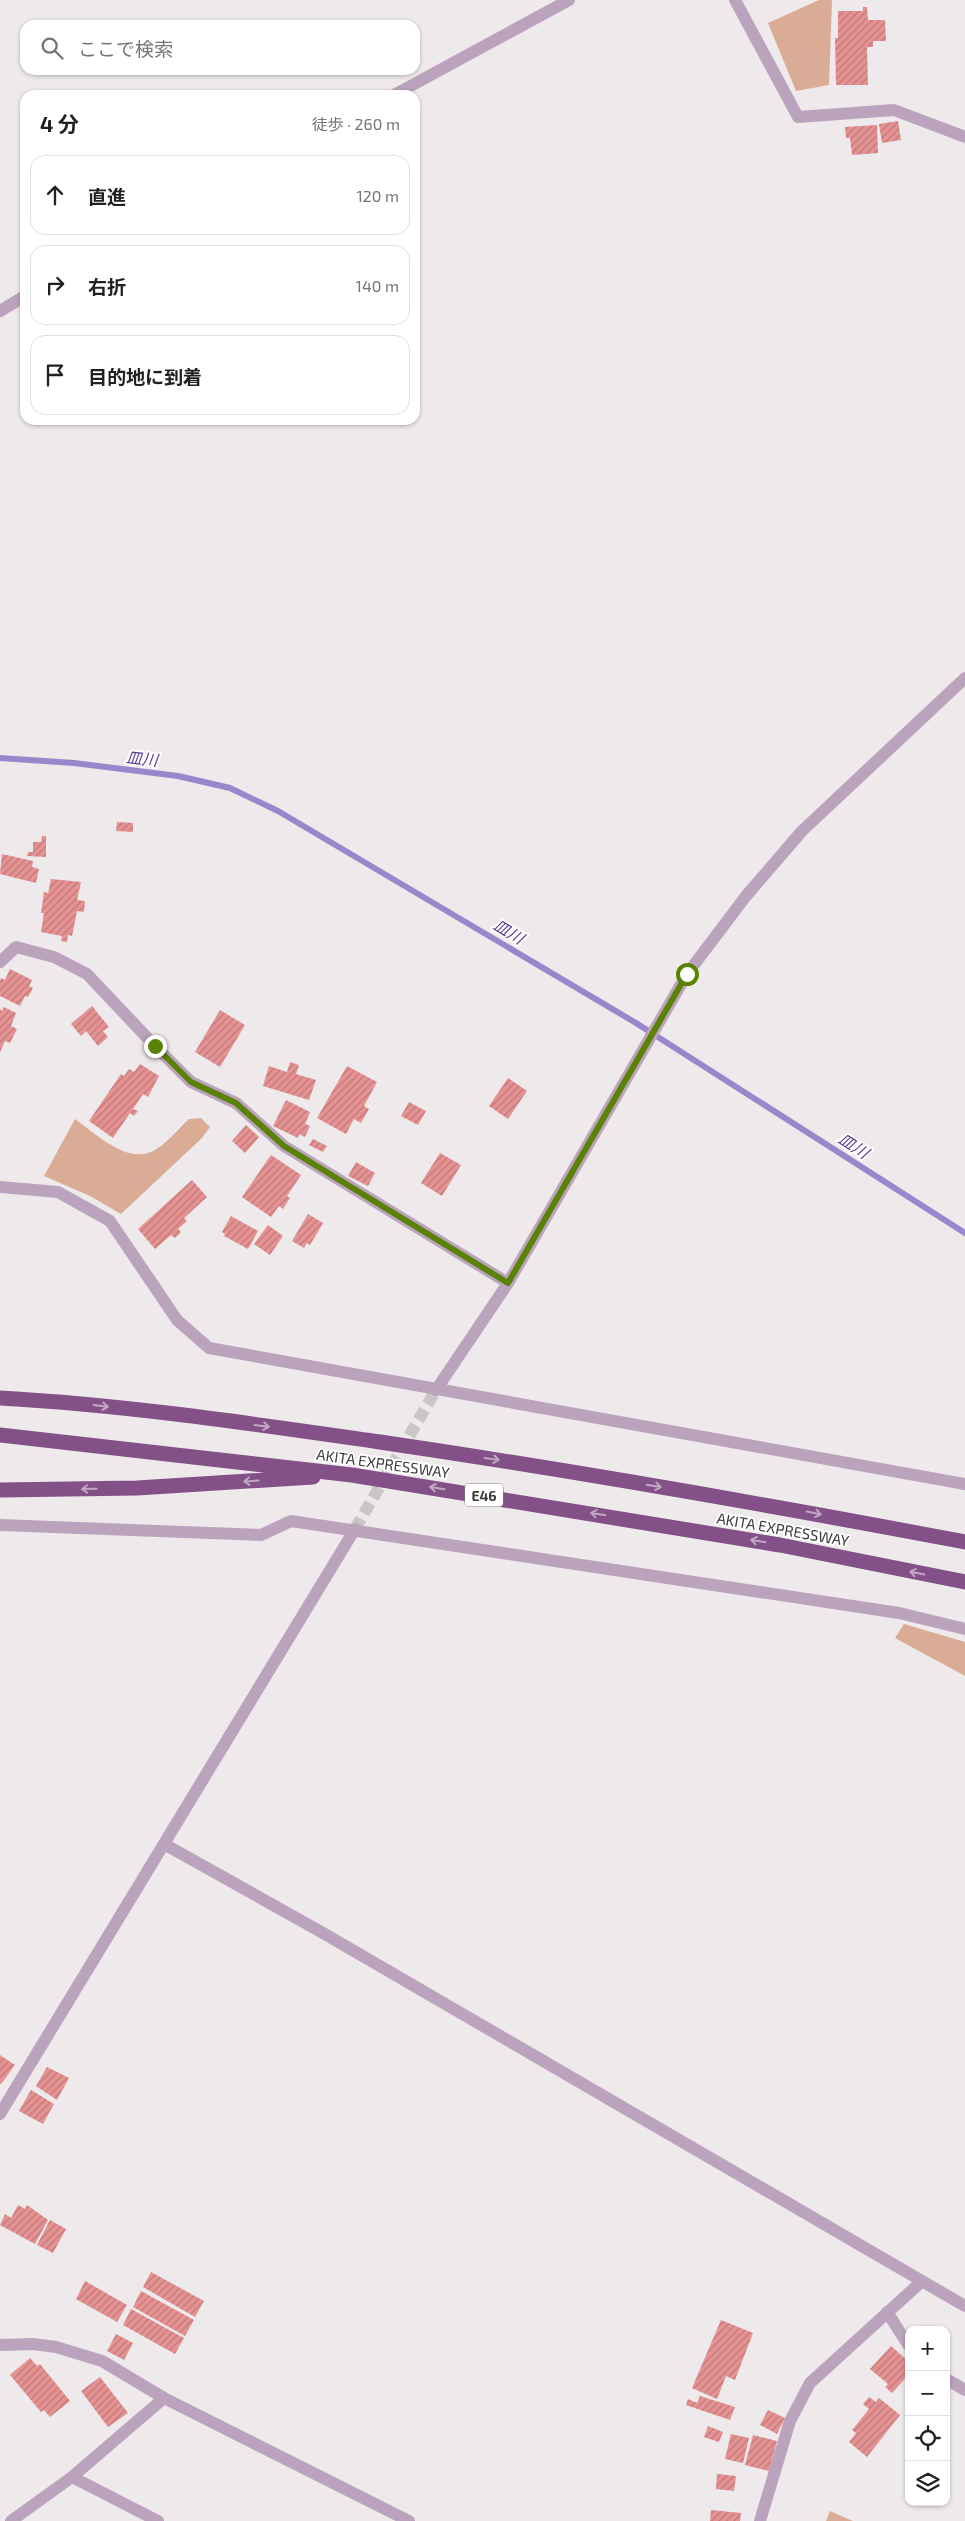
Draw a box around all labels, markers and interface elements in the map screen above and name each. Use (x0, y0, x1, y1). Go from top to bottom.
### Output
search box (20, 20, 420, 75)
icon: search (38, 34, 66, 62)
text: ここで検索 (78, 37, 173, 60)
text: 4 分 (40, 111, 79, 136)
text: 徒歩 · 260 m (312, 114, 400, 133)
icon: ahead (41, 181, 69, 209)
text: 直進 (88, 185, 126, 208)
text: 120 m (356, 186, 399, 205)
icon: right (41, 271, 69, 299)
text: 右折 (88, 275, 126, 298)
text: 140 m (356, 276, 399, 295)
icon: arrive (41, 361, 69, 389)
text: 目的地に到着 (88, 365, 202, 388)
water label: 皿川 (125, 747, 161, 769)
water label: 皿川 (490, 915, 529, 948)
route start (676, 963, 699, 986)
route end (144, 1035, 167, 1058)
water label: 皿川 (835, 1128, 874, 1163)
one-way arrow (93, 1401, 109, 1411)
one-way arrow (254, 1421, 270, 1431)
street label: AKITA EXPRESSWAY (315, 1445, 451, 1481)
one-way arrow (484, 1454, 500, 1464)
one-way arrow (243, 1477, 259, 1486)
one-way arrow (646, 1481, 662, 1491)
one-way arrow (430, 1483, 446, 1493)
one-way arrow (81, 1484, 97, 1494)
road number: E46 (465, 1484, 503, 1506)
street label: AKITA EXPRESSWAY (715, 1508, 851, 1550)
one-way arrow (590, 1509, 606, 1519)
one-way arrow (806, 1509, 822, 1519)
one-way arrow (750, 1536, 766, 1546)
one-way arrow (910, 1567, 926, 1577)
map controls (905, 2326, 950, 2506)
button: + (905, 2326, 950, 2371)
button: − (905, 2371, 950, 2416)
button: locate (905, 2416, 950, 2461)
button: layers (905, 2461, 950, 2506)

